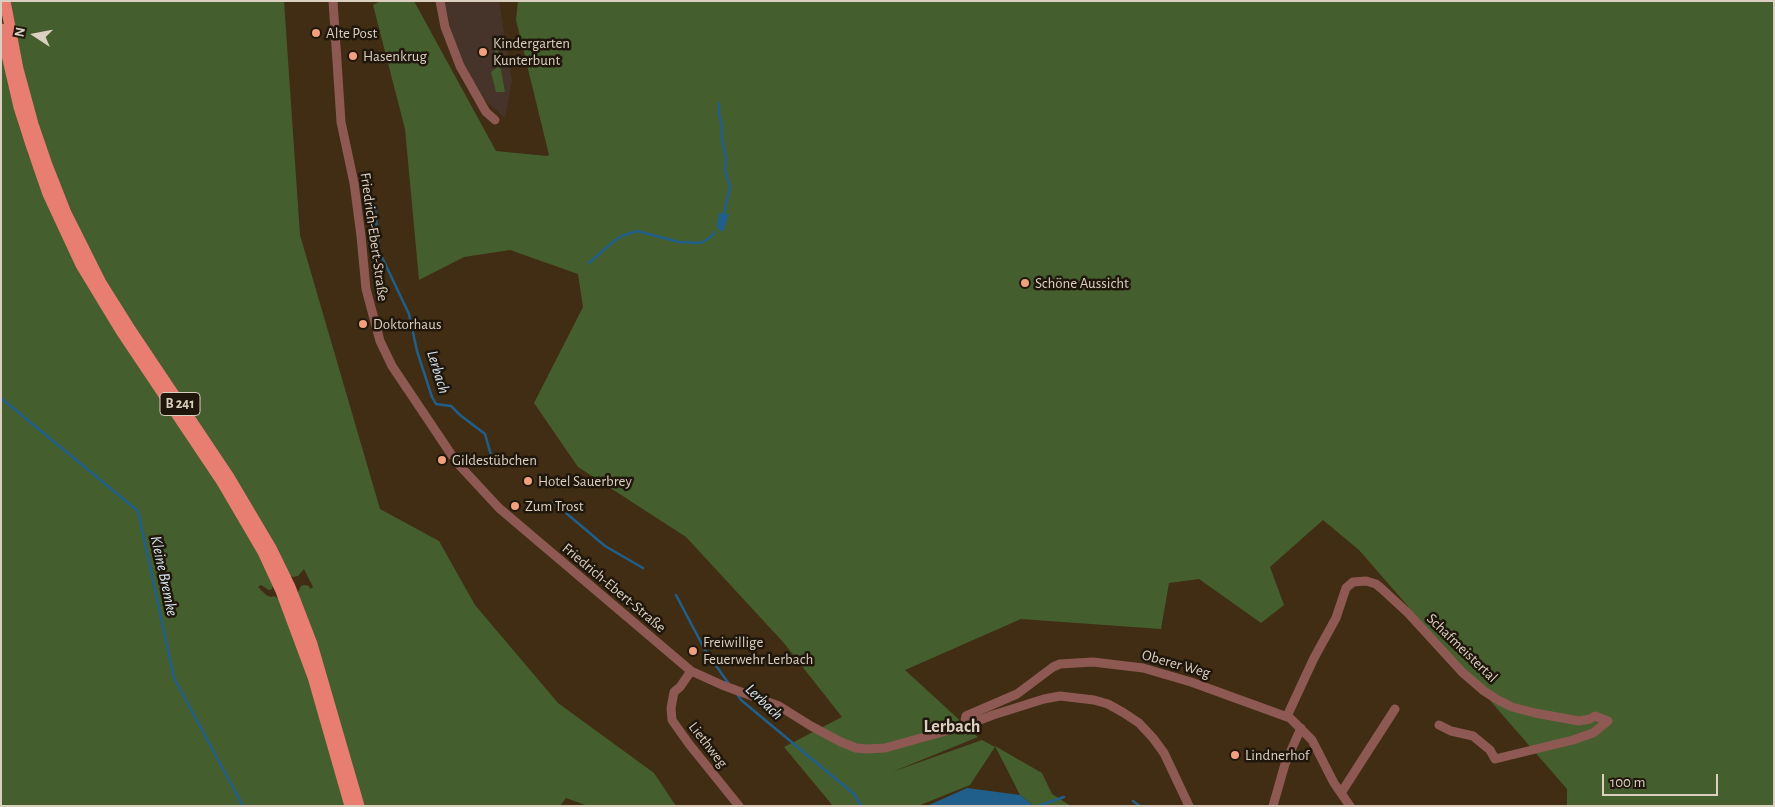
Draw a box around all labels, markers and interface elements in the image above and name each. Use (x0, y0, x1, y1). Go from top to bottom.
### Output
north arrow (10, 10, 60, 60)
place label: Alte Post (326, 24, 377, 42)
text: N (12, 26, 28, 38)
marker: Alte Post (310, 27, 322, 39)
place label: Kindergarten Kunterbunt (493, 34, 570, 69)
marker: Kindergarten Kunterbunt (477, 46, 489, 58)
place label: Hasenkrug (363, 47, 427, 65)
marker: Hasenkrug (347, 50, 359, 62)
street label: Friedrich-Ebert-Straße (356, 171, 392, 303)
place label: Schöne Aussicht (1035, 274, 1129, 292)
marker: Schöne Aussicht (1019, 277, 1031, 289)
place label: Doktorhaus (373, 315, 441, 333)
marker: Doktorhaus (357, 318, 369, 330)
water label: Lerbach (422, 348, 454, 396)
road number: B 241 (160, 392, 200, 416)
place label: Gildestübchen (452, 451, 537, 469)
marker: Gildestübchen (436, 454, 448, 466)
place label: Hotel Sauerbrey (538, 472, 632, 490)
marker: Hotel Sauerbrey (522, 475, 534, 487)
place label: Zum Trost (525, 497, 584, 515)
marker: Zum Trost (509, 500, 521, 512)
water label: Kleine Bremke (146, 534, 182, 618)
street label: Friedrich-Ebert-Straße (558, 539, 670, 637)
street label: Schafmeistertal (1423, 610, 1501, 686)
place label: Freiwillige Feuerwehr Lerbach (703, 633, 813, 668)
marker: Freiwillige Feuerwehr Lerbach (687, 645, 699, 657)
street label: Oberer Weg (1140, 646, 1212, 682)
water label: Lerbach (741, 680, 787, 724)
district label: Lerbach (924, 716, 980, 738)
street label: Liethweg (685, 719, 731, 771)
place label: Lindnerhof (1245, 746, 1309, 764)
marker: Lindnerhof (1229, 749, 1241, 761)
scale bar (1605, 764, 1721, 796)
text: 100 m (1610, 775, 1645, 790)

